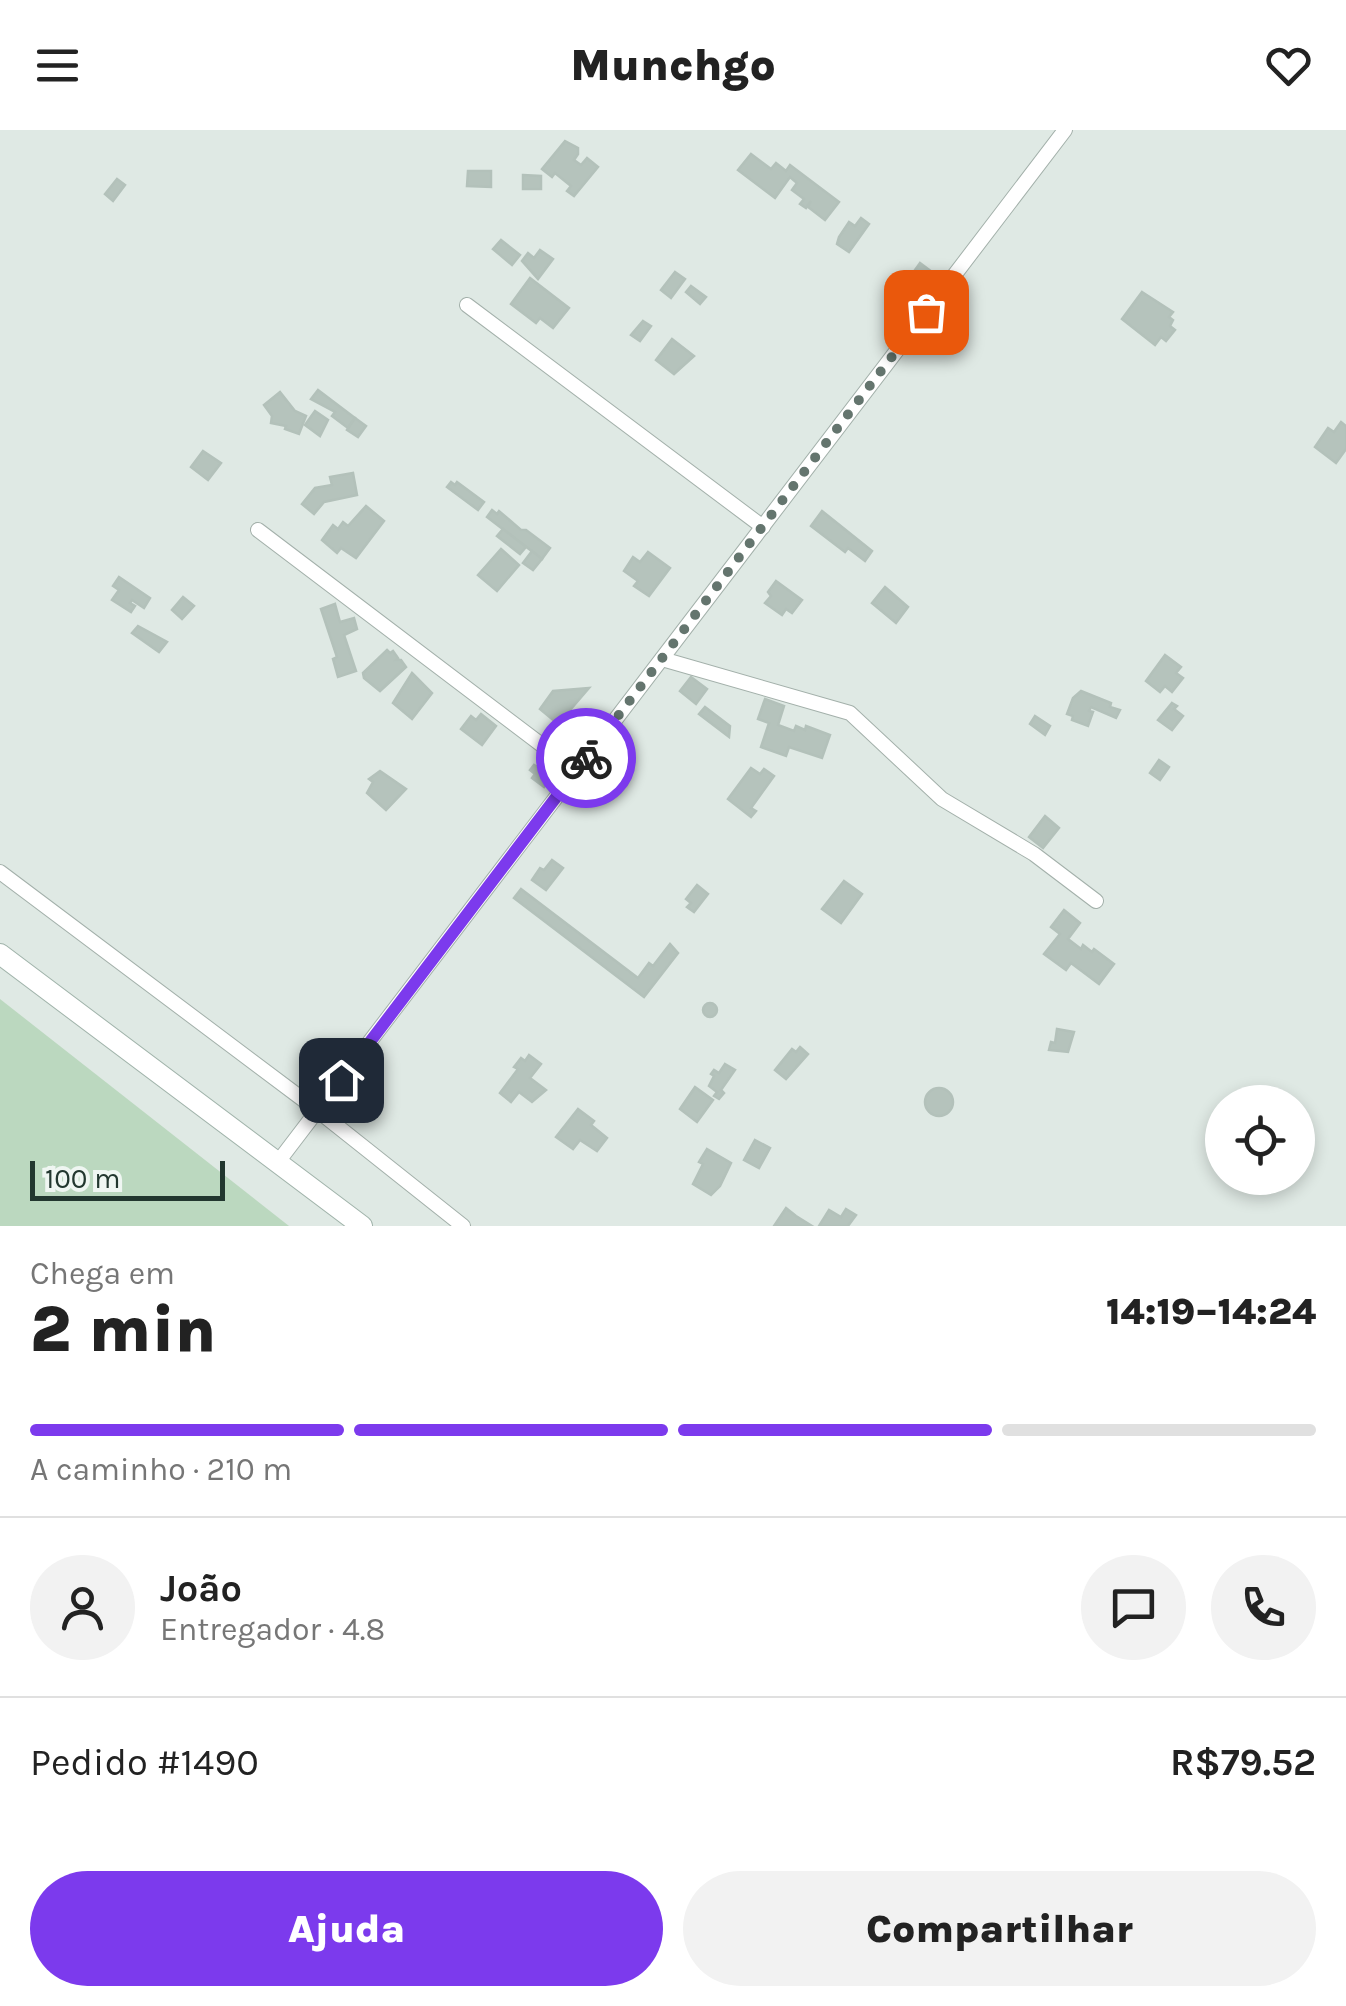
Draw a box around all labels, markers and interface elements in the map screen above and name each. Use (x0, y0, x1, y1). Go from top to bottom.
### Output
icon: menu (30, 38, 85, 93)
icon: heart (1261, 38, 1316, 93)
text: Munchgo (570, 39, 776, 91)
pin (884, 270, 969, 355)
icon: bag (899, 285, 954, 340)
courier (536, 708, 636, 808)
icon: bike (559, 731, 614, 786)
pin (299, 1038, 384, 1123)
icon: home (314, 1053, 369, 1108)
map controls (1205, 1085, 1315, 1195)
button: locate (1205, 1085, 1315, 1195)
scale bar (30, 1156, 225, 1200)
text: 100 m (45, 1162, 120, 1195)
text: Chega em (30, 1255, 175, 1292)
text: 14:19–14:24 (1106, 1289, 1316, 1334)
text: 2 min (30, 1291, 216, 1367)
text: A caminho · 210 m (30, 1451, 292, 1488)
button: person (30, 1555, 135, 1660)
button: chat (1081, 1555, 1186, 1660)
button: phone (1211, 1555, 1316, 1660)
text: João (160, 1566, 242, 1611)
text: Entregador · 4.8 (160, 1611, 385, 1648)
text: Pedido #1490 (30, 1740, 259, 1785)
text: R$79.52 (1170, 1740, 1316, 1785)
button: Ajuda (30, 1871, 663, 1986)
button: Compartilhar (683, 1871, 1316, 1986)

